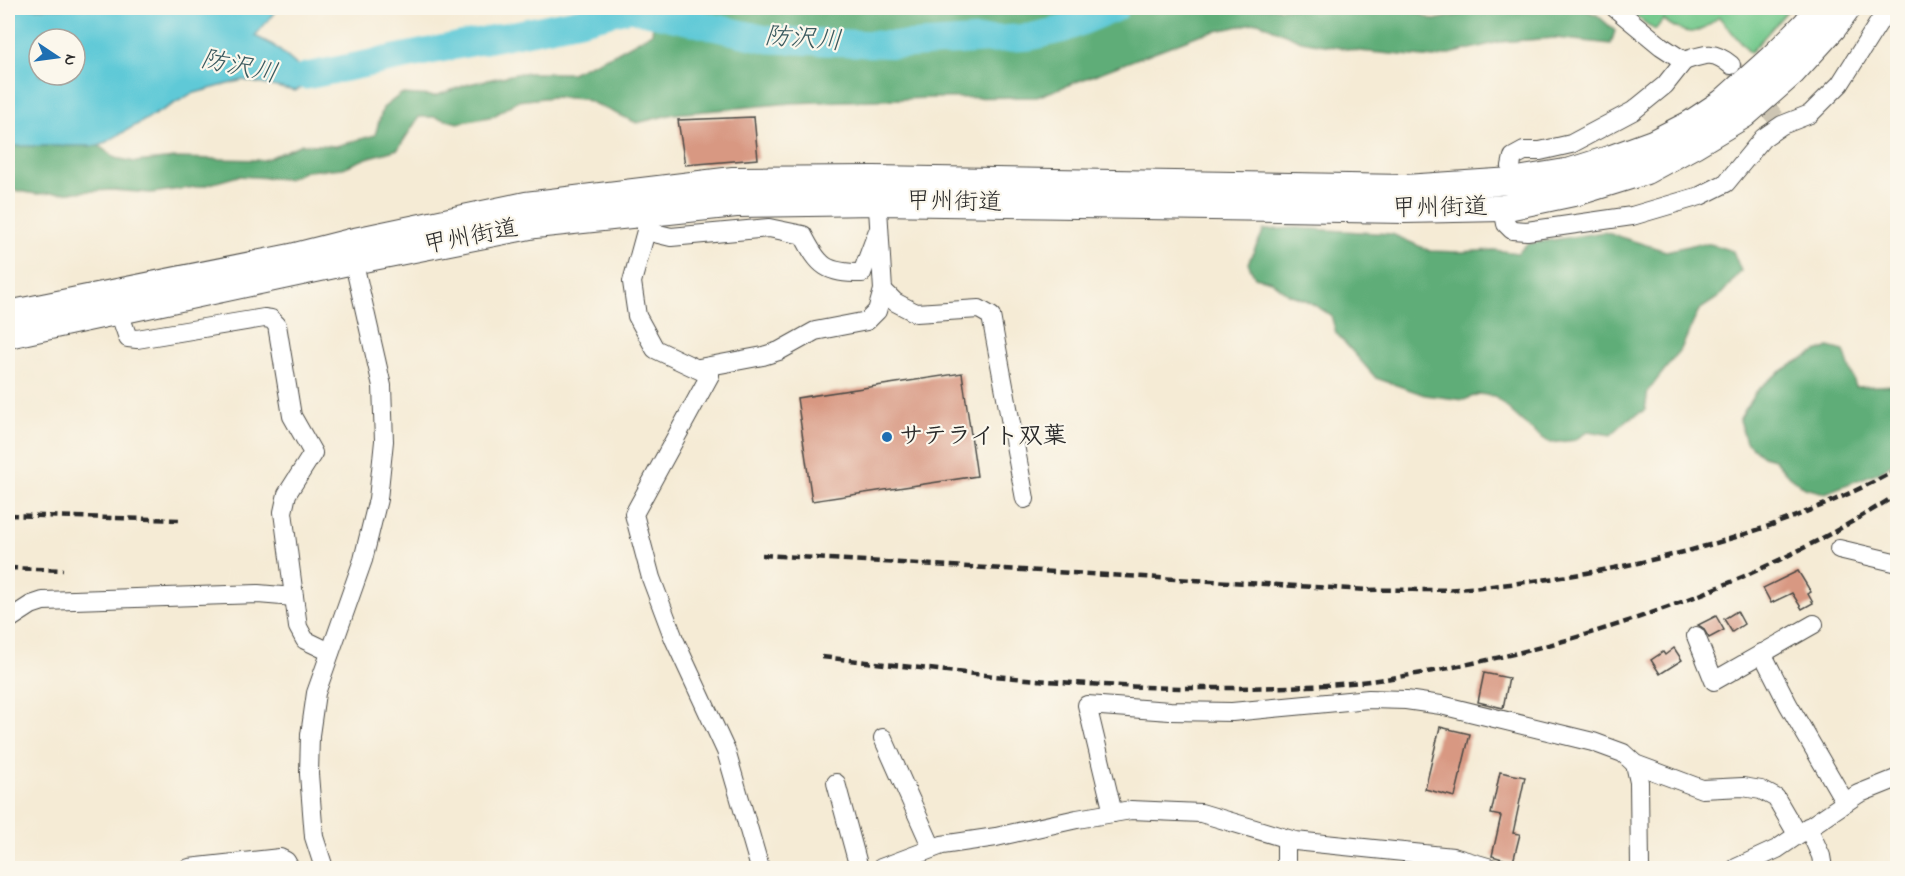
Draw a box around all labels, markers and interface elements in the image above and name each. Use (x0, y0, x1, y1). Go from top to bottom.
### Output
water label: 防沢川 (763, 18, 843, 62)
north arrow (27, 27, 87, 87)
water label: 防沢川 (197, 41, 281, 95)
text: N (57, 52, 83, 68)
street label: 甲州街道 (906, 185, 1002, 221)
street label: 甲州街道 (1392, 191, 1488, 227)
street label: 甲州街道 (421, 212, 521, 264)
place label: サテライト双葉 (899, 420, 1067, 455)
marker: サテライト双葉 (880, 430, 894, 444)

